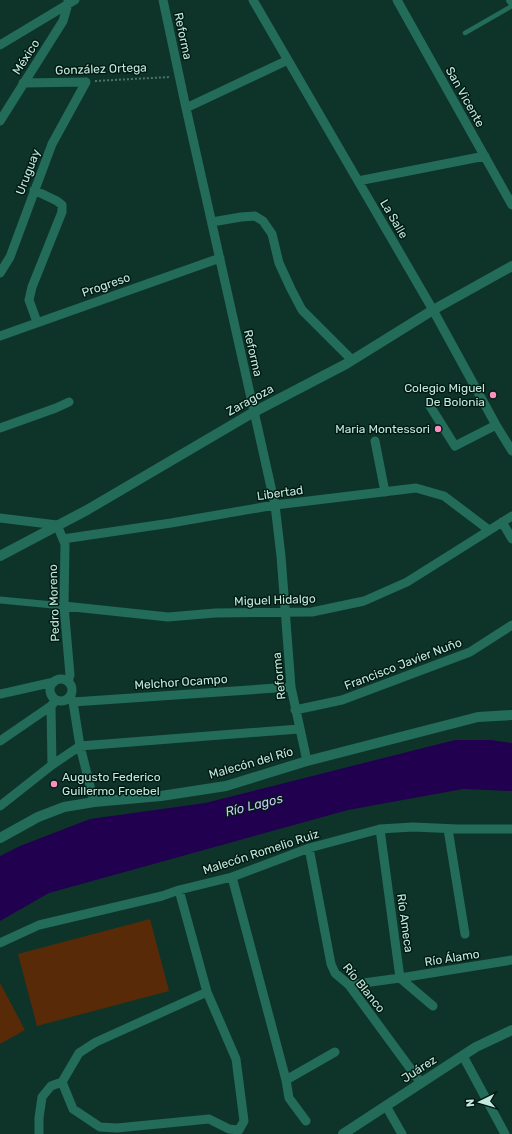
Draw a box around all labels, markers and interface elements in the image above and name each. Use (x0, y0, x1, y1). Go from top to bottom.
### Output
street label: Reforma (171, 11, 195, 61)
street label: México (10, 37, 43, 77)
street label: González Ortega (55, 60, 147, 78)
street label: San Vicente (443, 64, 487, 130)
street label: Uruguay (13, 147, 43, 197)
street label: La Salle (377, 197, 411, 241)
street label: Progreso (80, 270, 132, 300)
street label: Reforma (241, 328, 265, 378)
street label: Zaragoza (224, 381, 276, 419)
place label: Colegio Miguel De Bolonia (404, 381, 485, 409)
marker: Colegio Miguel De Bolonia (488, 390, 498, 400)
place label: Maria Montessori (335, 422, 430, 436)
marker: Maria Montessori (433, 424, 443, 434)
street label: Libertad (256, 483, 304, 503)
street label: Pedro Moreno (46, 564, 62, 642)
street label: Miguel Hidalgo (234, 592, 316, 608)
street label: Francisco Javier Nuño (342, 635, 464, 693)
street label: Reforma (270, 652, 288, 700)
street label: Melchor Ocampo (134, 672, 228, 692)
street label: Malecón del Río (207, 744, 295, 782)
place label: Augusto Federico Guillermo Froebel (62, 770, 161, 798)
marker: Augusto Federico Guillermo Froebel (49, 779, 59, 789)
water label: Río Lagos (224, 790, 285, 820)
street label: Malecón Romelio Ruiz (201, 827, 321, 877)
street label: Río Ameca (394, 893, 416, 953)
street label: Río Álamo (424, 947, 481, 969)
street label: Río Blanco (340, 961, 388, 1015)
street label: Juárez (399, 1053, 439, 1085)
north arrow (460, 1082, 500, 1122)
text: N (464, 1098, 477, 1107)

